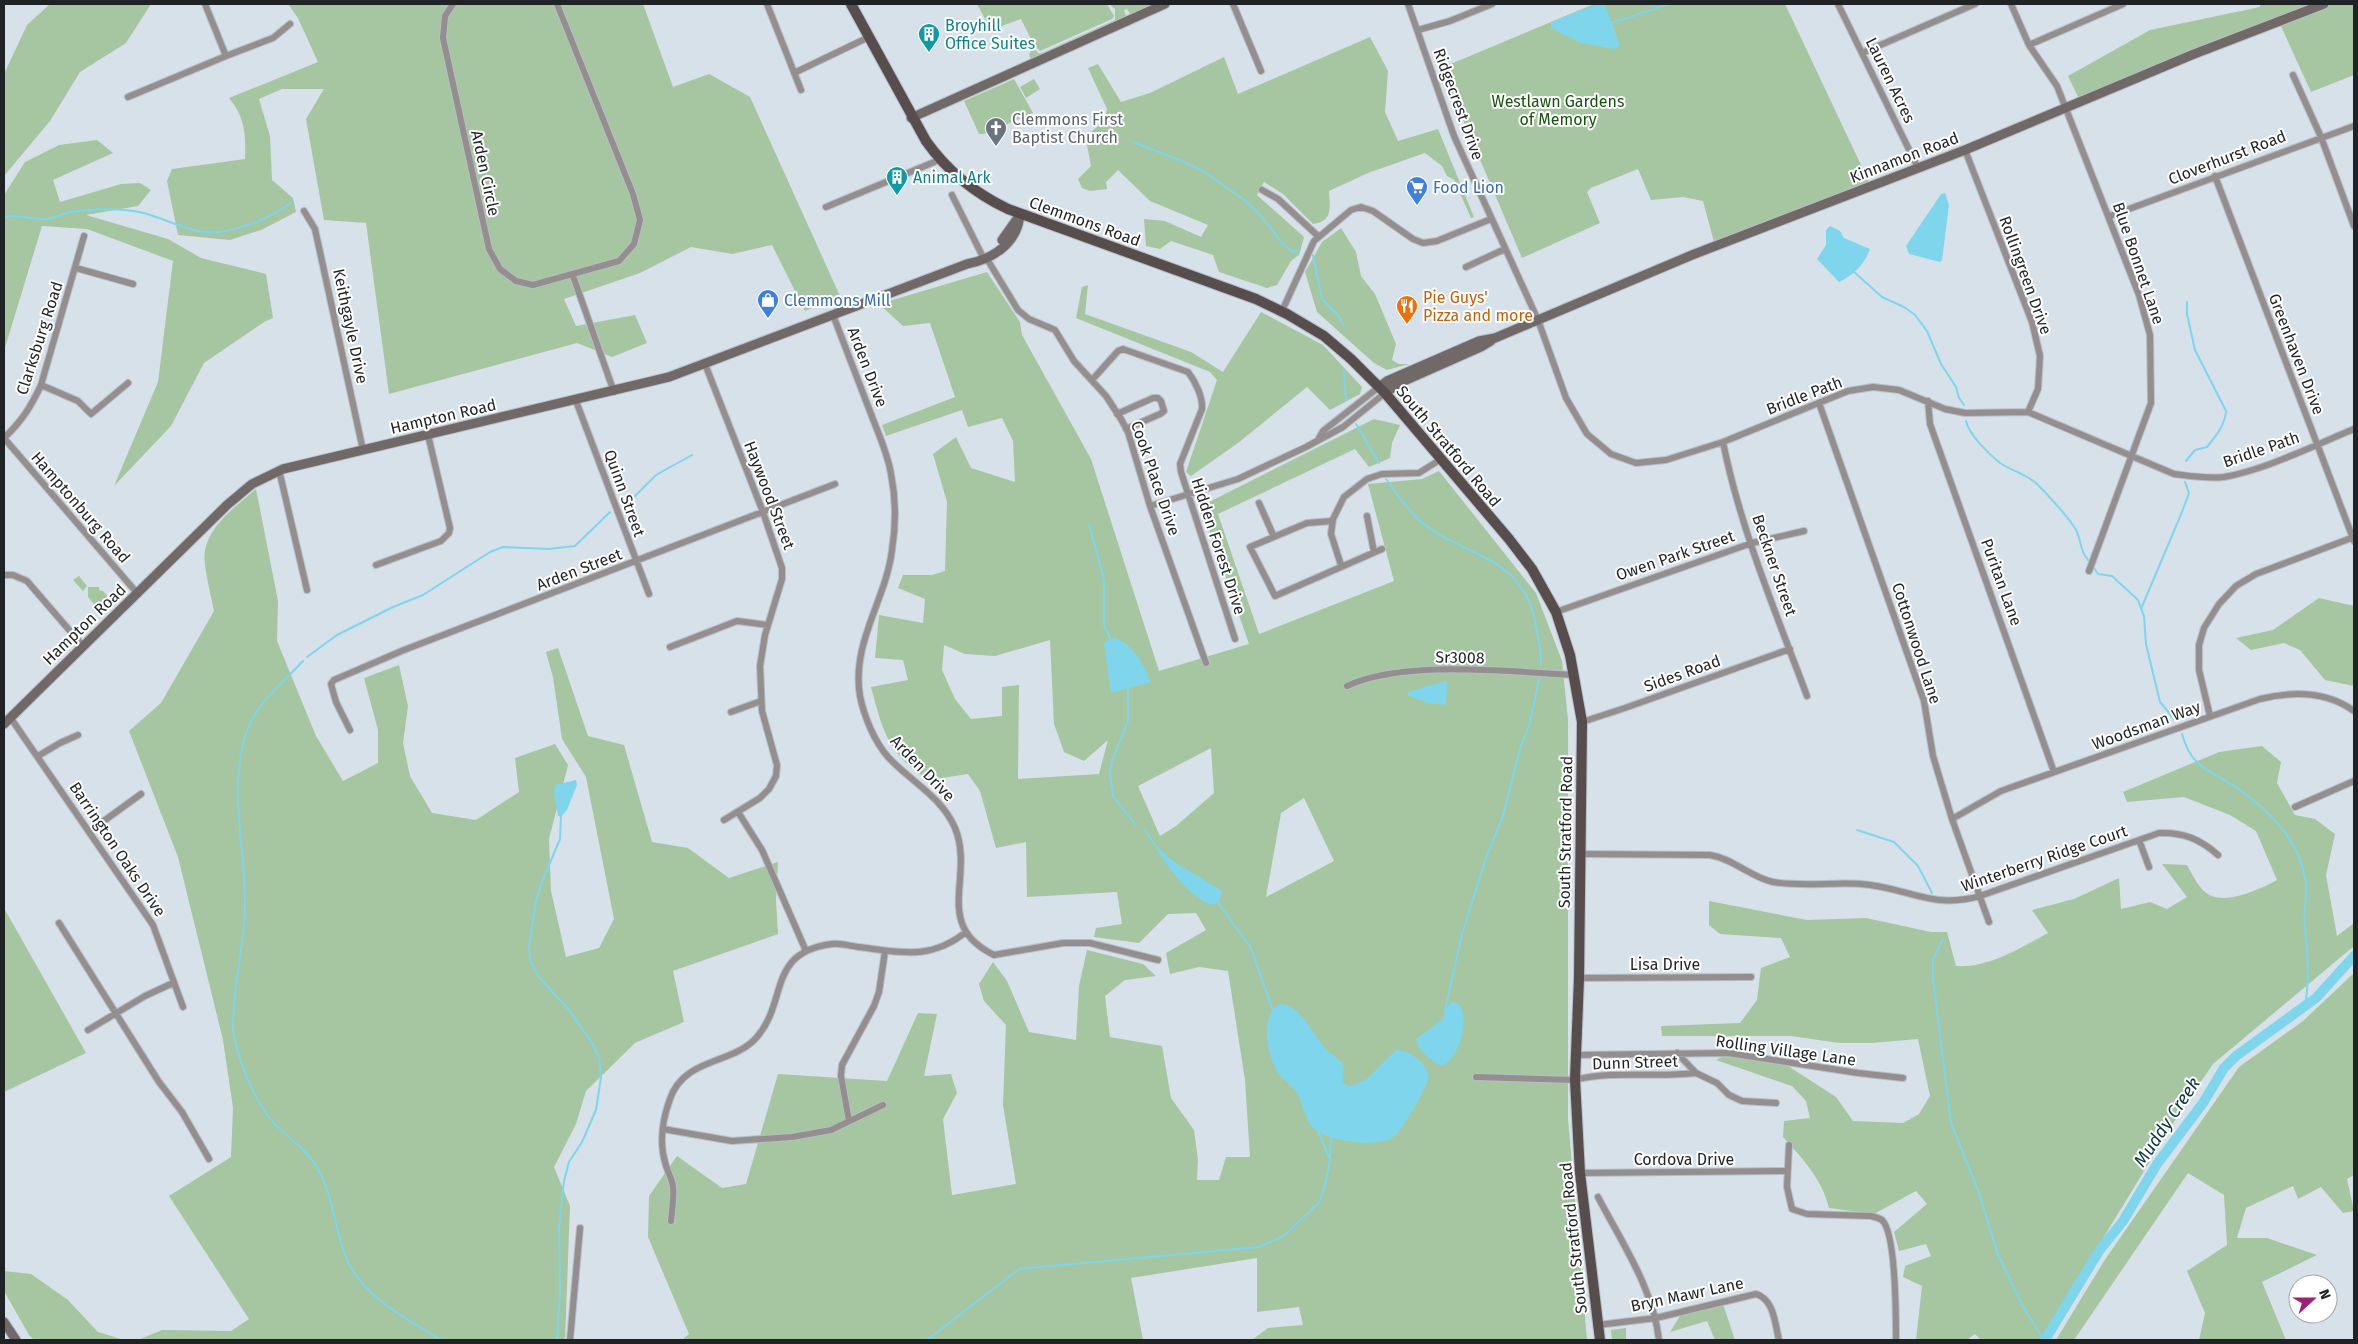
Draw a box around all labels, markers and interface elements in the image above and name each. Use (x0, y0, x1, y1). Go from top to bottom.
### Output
place label: Broyhill Office Suites (945, 16, 1035, 53)
building icon: Broyhill Office Suites (917, 22, 941, 53)
street label: Lauren Acres (1862, 34, 1919, 126)
street label: Ridgecrest Drive (1429, 46, 1488, 163)
park label: Westlawn Gardens of Memory (1492, 92, 1624, 129)
place label: Clemmons First Baptist Church (1012, 110, 1123, 147)
church icon: Clemmons First Baptist Church (984, 116, 1008, 147)
street label: Cloverhurst Road (2166, 126, 2289, 189)
street label: Kinnamon Road (1847, 128, 1961, 187)
street label: Arden Circle (467, 129, 504, 218)
building icon: Animal Ark (885, 165, 909, 196)
place label: Animal Ark (913, 168, 992, 187)
supermarket icon: Food Lion (1405, 175, 1429, 206)
place label: Food Lion (1433, 178, 1504, 197)
street label: Clemmons Road (1027, 193, 1143, 250)
street label: Blue Bonnet Lane (2109, 200, 2168, 327)
street label: Rollingreen Drive (1995, 213, 2056, 337)
street label: Keithgayle Drive (329, 267, 372, 385)
street label: Clarksburg Road (12, 279, 67, 397)
shop icon: Clemmons Mill (756, 288, 780, 319)
place label: Pie Guys' Pizza and more (1423, 288, 1533, 325)
place label: Clemmons Mill (784, 291, 891, 310)
street label: Greenhaven Drive (2265, 291, 2328, 417)
restaurant icon: Pie Guys' Pizza and more (1395, 294, 1419, 325)
street label: Arden Drive (844, 324, 892, 410)
street label: Bridle Path (1764, 372, 1845, 419)
street label: South Stratford Road (1392, 382, 1505, 511)
street label: Hampton Road (388, 395, 498, 438)
street label: Cook Place Drive (1127, 418, 1184, 538)
street label: Bridle Path (2220, 427, 2302, 471)
street label: Haywood Street (740, 438, 799, 552)
street label: Quinn Street (600, 447, 649, 540)
street label: Hamptonburg Road (27, 448, 134, 567)
street label: Hidden Forest Drive (1187, 475, 1250, 617)
street label: Beckner Street (1748, 512, 1801, 619)
street label: Owen Park Street (1613, 526, 1737, 585)
street label: Puritan Lane (1977, 536, 2026, 628)
street label: Arden Street (534, 544, 625, 594)
street label: Hampton Road (39, 580, 130, 669)
street label: Cottonwood Lane (1888, 580, 1945, 706)
street label: Sr3008 (1435, 648, 1485, 667)
street label: Sides Road (1641, 651, 1723, 696)
street label: Woodsman Way (2089, 697, 2203, 754)
street label: Arden Drive (887, 731, 959, 805)
street label: South Stratford Road (1555, 756, 1576, 908)
street label: Barrington Oaks Drive (65, 778, 170, 920)
street label: Winterberry Ridge Court (1959, 821, 2130, 896)
street label: Lisa Drive (1630, 955, 1700, 974)
street label: Rolling Village Lane (1715, 1031, 1857, 1070)
street label: Dunn Street (1592, 1051, 1679, 1073)
water label: Muddy Creek (2129, 1073, 2205, 1171)
street label: Cordova Drive (1634, 1150, 1734, 1169)
street label: South Stratford Road (1556, 1161, 1591, 1315)
street label: Bryn Mawr Lane (1629, 1273, 1745, 1316)
north arrow (2288, 1274, 2338, 1324)
text: N (2315, 1287, 2334, 1302)

